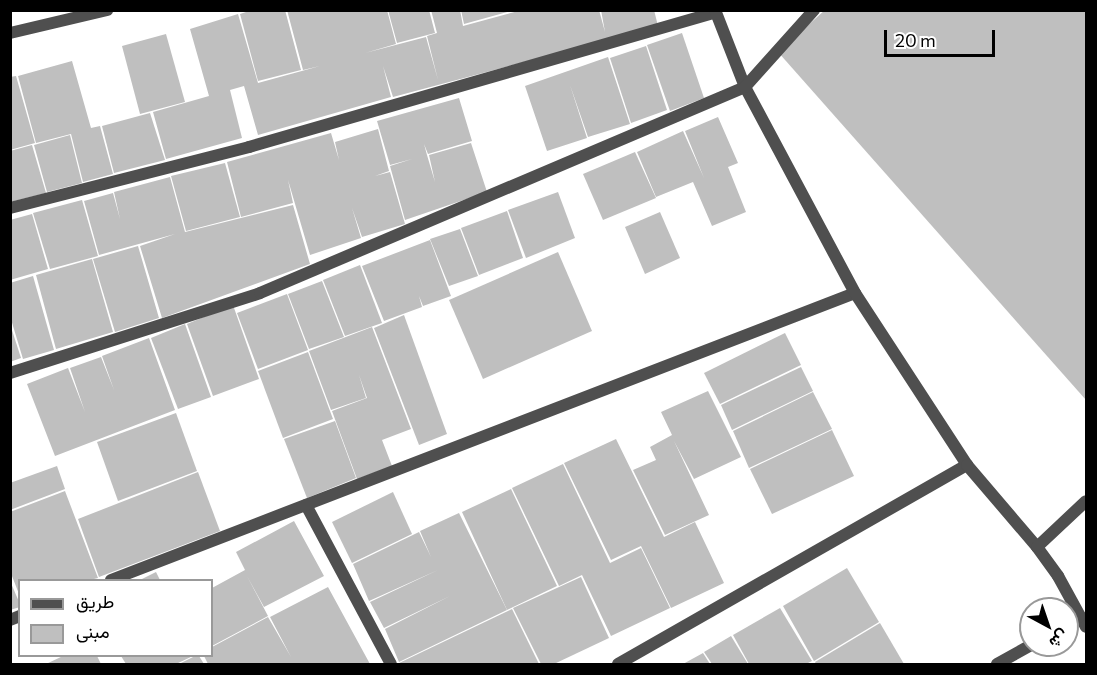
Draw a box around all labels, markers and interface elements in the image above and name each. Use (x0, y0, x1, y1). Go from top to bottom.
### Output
scale bar (887, 18, 998, 56)
text: 20 m (895, 29, 936, 51)
legend (18, 579, 213, 657)
text: طريق (76, 590, 114, 612)
north arrow (1019, 597, 1079, 657)
text: مبنى (76, 620, 110, 642)
text: ش (1046, 626, 1073, 653)

